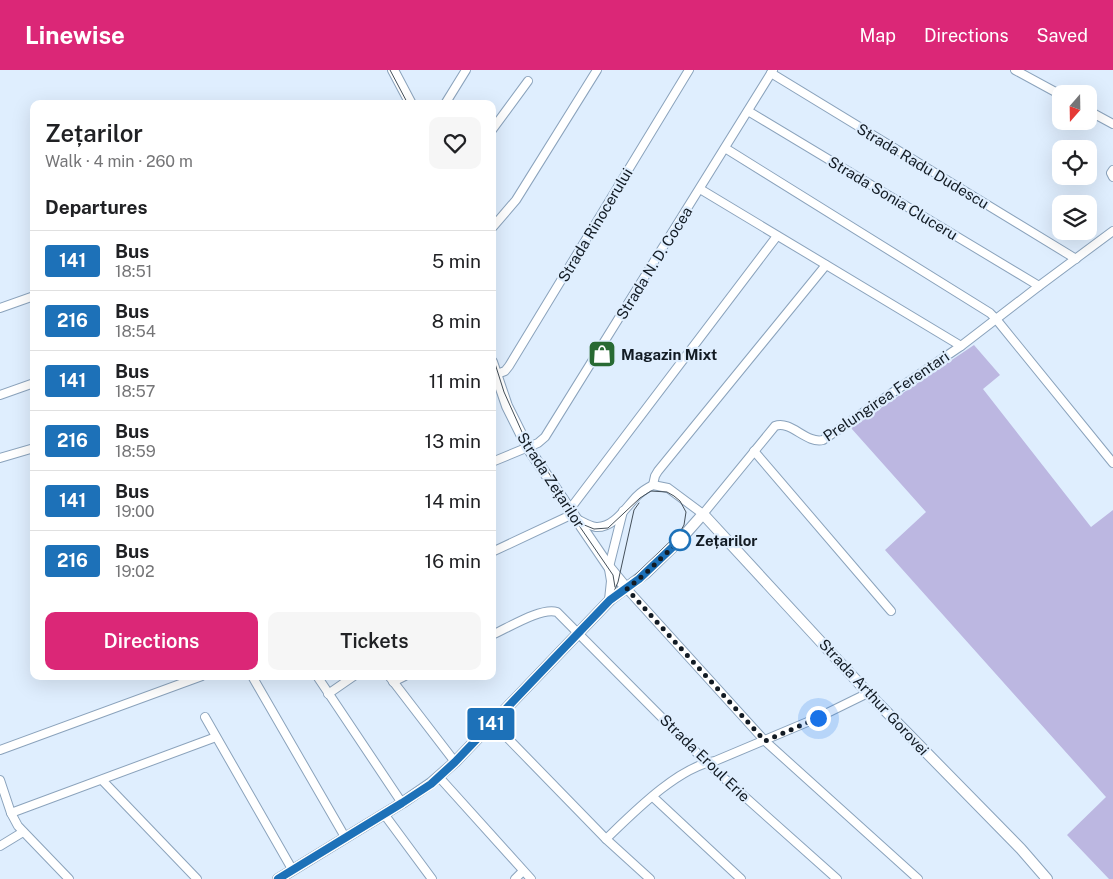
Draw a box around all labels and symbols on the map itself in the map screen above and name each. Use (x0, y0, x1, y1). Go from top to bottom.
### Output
north arrow (1052, 85, 1098, 130)
street label: Strada Radu Dudescu (854, 120, 992, 212)
street label: Strada Sonia Cluceru (825, 153, 961, 243)
street label: Strada Rinocerului (554, 165, 636, 285)
street label: Strada N. D. Cocea (613, 204, 695, 322)
shop icon: Magazin Mixt (587, 339, 617, 369)
place label: Magazin Mixt (621, 346, 717, 363)
street label: Prelungirea Ferentari (820, 348, 952, 444)
street label: Strada Zețarilor (514, 429, 588, 531)
marker: Zețarilor (669, 529, 691, 551)
place label: Zețarilor (695, 532, 758, 549)
street label: Strada Arthur Gorovei (816, 635, 932, 759)
your location (806, 706, 831, 731)
line badge: 141 (462, 708, 520, 740)
street label: Strada Eroul Erie (657, 711, 753, 805)

